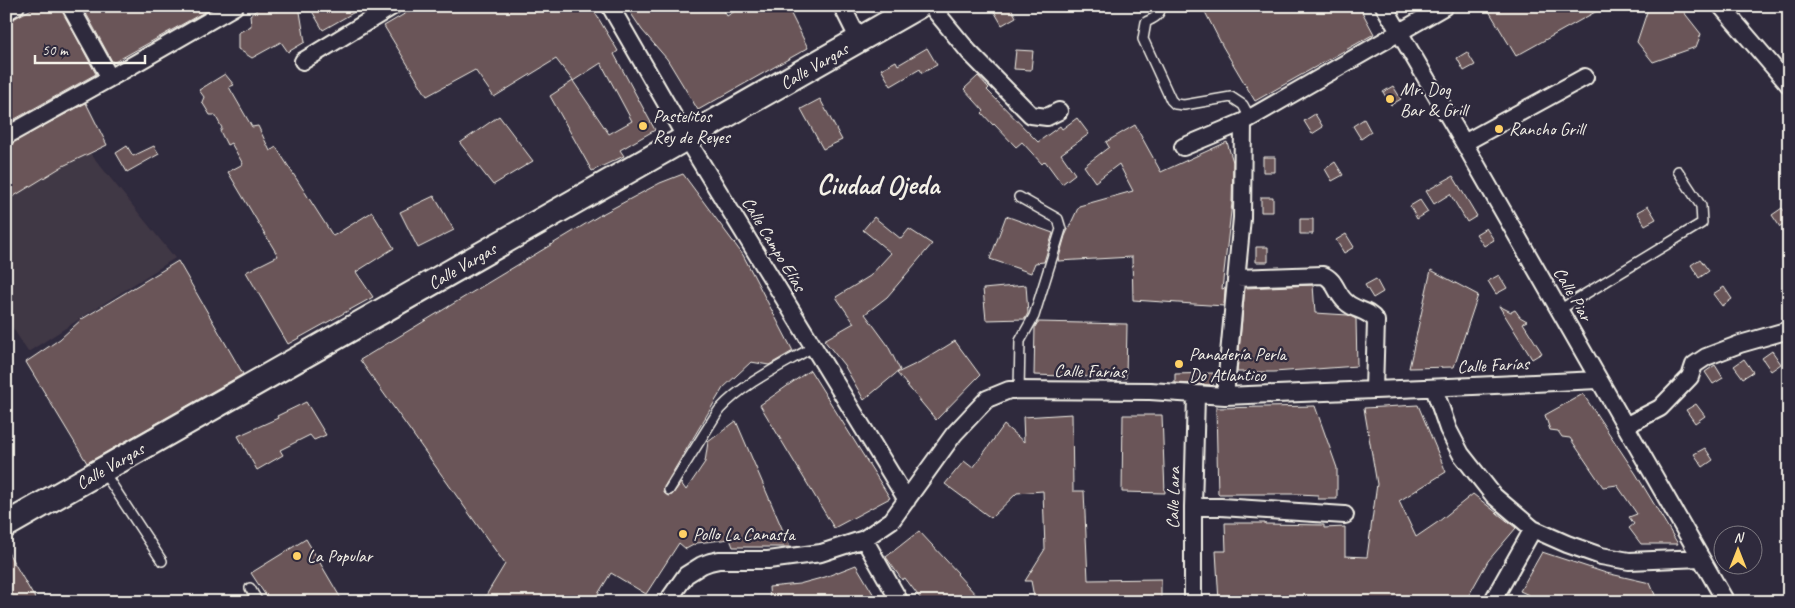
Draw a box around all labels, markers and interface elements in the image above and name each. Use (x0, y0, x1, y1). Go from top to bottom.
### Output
scale bar (35, 32, 145, 64)
street label: Calle Vargas (776, 37, 854, 94)
text: 50 m (42, 41, 69, 60)
place label: Mr. Dog Bar & Grill (1400, 78, 1470, 121)
marker: Mr. Dog Bar & Grill (1384, 93, 1396, 105)
place label: Pastelitos Rey de Reyes (653, 105, 731, 148)
place label: Rancho Grill (1509, 118, 1587, 140)
marker: Pastelitos Rey de Reyes (637, 120, 649, 132)
marker: Rancho Grill (1493, 123, 1505, 135)
district label: Ciudad Ojeda (817, 167, 942, 202)
street label: Calle Campo Elías (737, 193, 812, 297)
street label: Calle Vargas (424, 237, 502, 294)
street label: Calle Piar (1549, 263, 1598, 326)
place label: Panadería Perla Do Atlantico (1189, 343, 1288, 386)
street label: Calle Farías (1457, 352, 1531, 378)
marker: Panadería Perla Do Atlantico (1173, 358, 1185, 370)
street label: Calle Farías (1054, 359, 1128, 383)
street label: Calle Vargas (72, 437, 150, 494)
street label: Calle Lara (1161, 466, 1185, 529)
place label: Pollo La Canasta (693, 523, 796, 545)
north arrow (1712, 526, 1762, 576)
marker: Pollo La Canasta (677, 528, 689, 540)
text: N (1734, 529, 1745, 546)
place label: La Popular (307, 545, 374, 567)
marker: La Popular (291, 550, 303, 562)

